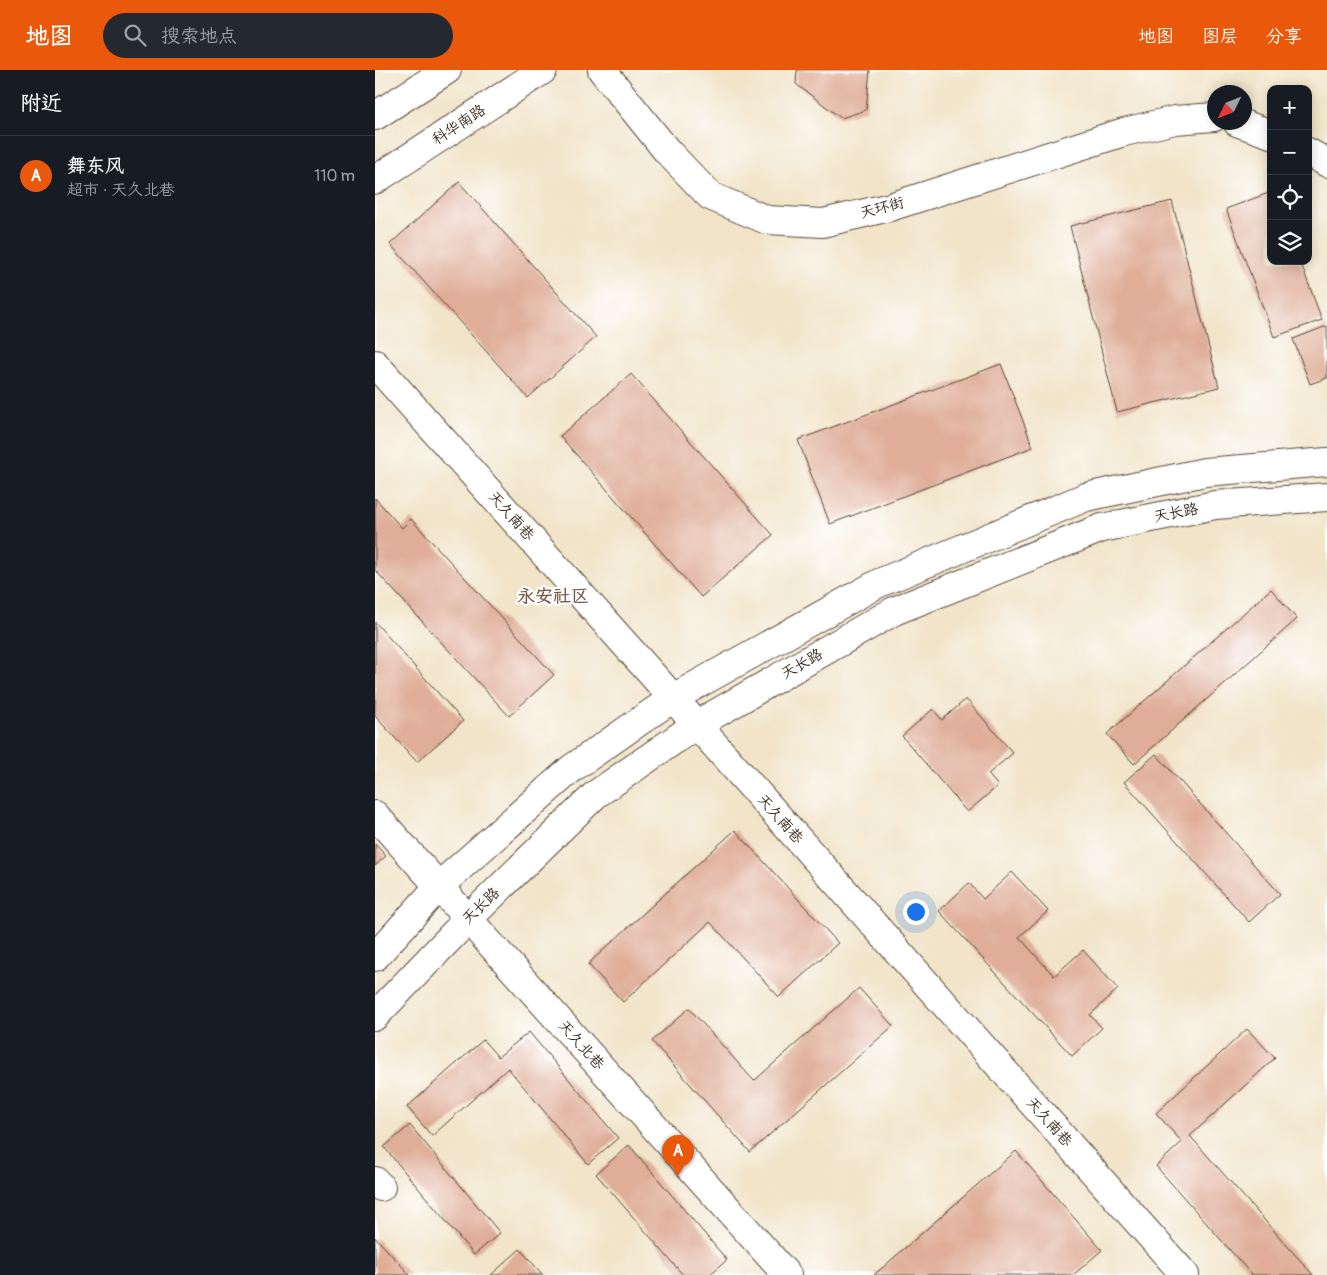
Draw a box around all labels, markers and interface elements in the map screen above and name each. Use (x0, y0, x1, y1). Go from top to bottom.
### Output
search box (103, 13, 453, 58)
icon: search (121, 21, 149, 49)
text: 地图 (25, 22, 73, 51)
text: 搜索地点 (161, 24, 237, 48)
text: 地图 (1138, 25, 1174, 48)
text: 图层 (1202, 25, 1238, 48)
text: 分享 (1266, 25, 1302, 48)
north arrow (1207, 85, 1252, 130)
map controls (1267, 85, 1312, 265)
button: + (1267, 85, 1312, 130)
text: 附近 (20, 90, 62, 117)
street label: 科华南路 (429, 101, 489, 149)
button: − (1267, 130, 1312, 175)
text: 舞东风 (67, 154, 124, 178)
text: A (31, 166, 41, 186)
text: 110 m (314, 166, 355, 186)
button: locate (1267, 175, 1312, 220)
text: 超市 · 天久北巷 (67, 180, 175, 200)
street label: 天环街 (858, 193, 906, 223)
button: layers (1267, 220, 1312, 265)
street label: 天久南巷 (484, 487, 538, 545)
street label: 天长路 (1152, 499, 1200, 527)
district label: 永安社区 (517, 585, 589, 608)
street label: 天长路 (778, 645, 826, 683)
street label: 天久南巷 (753, 790, 807, 848)
street label: 天长路 (458, 884, 504, 928)
your location (903, 899, 929, 925)
street label: 天久北巷 (554, 1016, 608, 1074)
street label: 天久南巷 (1022, 1093, 1076, 1151)
pin: A (662, 1135, 694, 1176)

